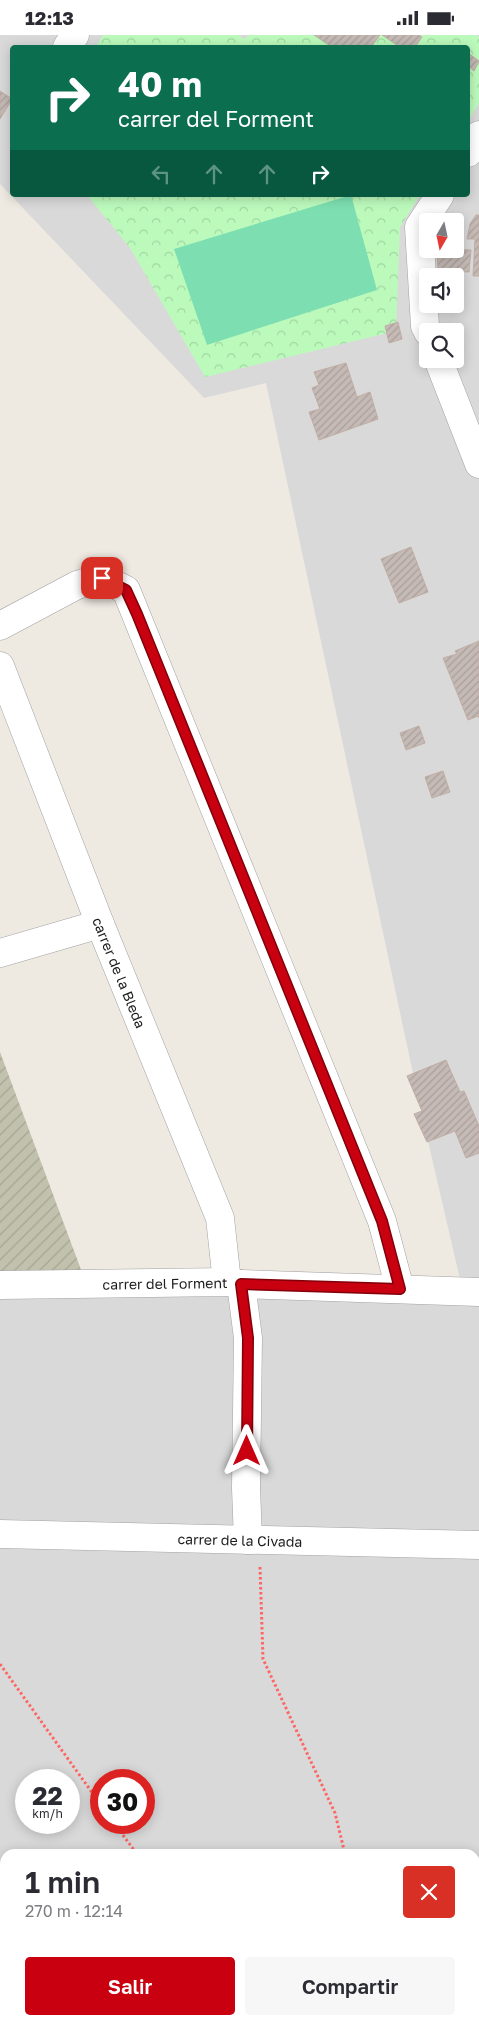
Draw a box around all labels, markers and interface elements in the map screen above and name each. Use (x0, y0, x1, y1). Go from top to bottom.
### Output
text: 12:13 (25, 6, 74, 29)
text: 40 m (118, 63, 202, 105)
icon: right (35, 65, 100, 130)
text: carrer del Forment (118, 105, 314, 132)
icon: left (147, 160, 175, 188)
icon: ahead (200, 160, 228, 188)
icon: ahead (253, 160, 281, 188)
icon: right (306, 160, 334, 188)
north arrow (419, 213, 464, 257)
map controls (419, 213, 464, 368)
button: sound (419, 268, 464, 313)
button: search (419, 323, 464, 368)
pin (81, 557, 123, 599)
icon: arrive (88, 564, 116, 592)
street label: carrer de la Bleda (90, 915, 150, 1030)
street label: carrer del Forment (102, 1273, 228, 1292)
position arrow (220, 1424, 272, 1476)
street label: carrer de la Civada (177, 1530, 303, 1549)
speed limit sign: 30 (90, 1769, 155, 1834)
text: 22 (32, 1780, 63, 1811)
text: km/h (32, 1806, 63, 1821)
text: 1 min (25, 1864, 100, 1900)
button: close (403, 1866, 455, 1918)
text: 270 m · 12:14 (25, 1901, 123, 1921)
button: Salir (25, 1957, 235, 2015)
button: Compartir (245, 1957, 455, 2015)

